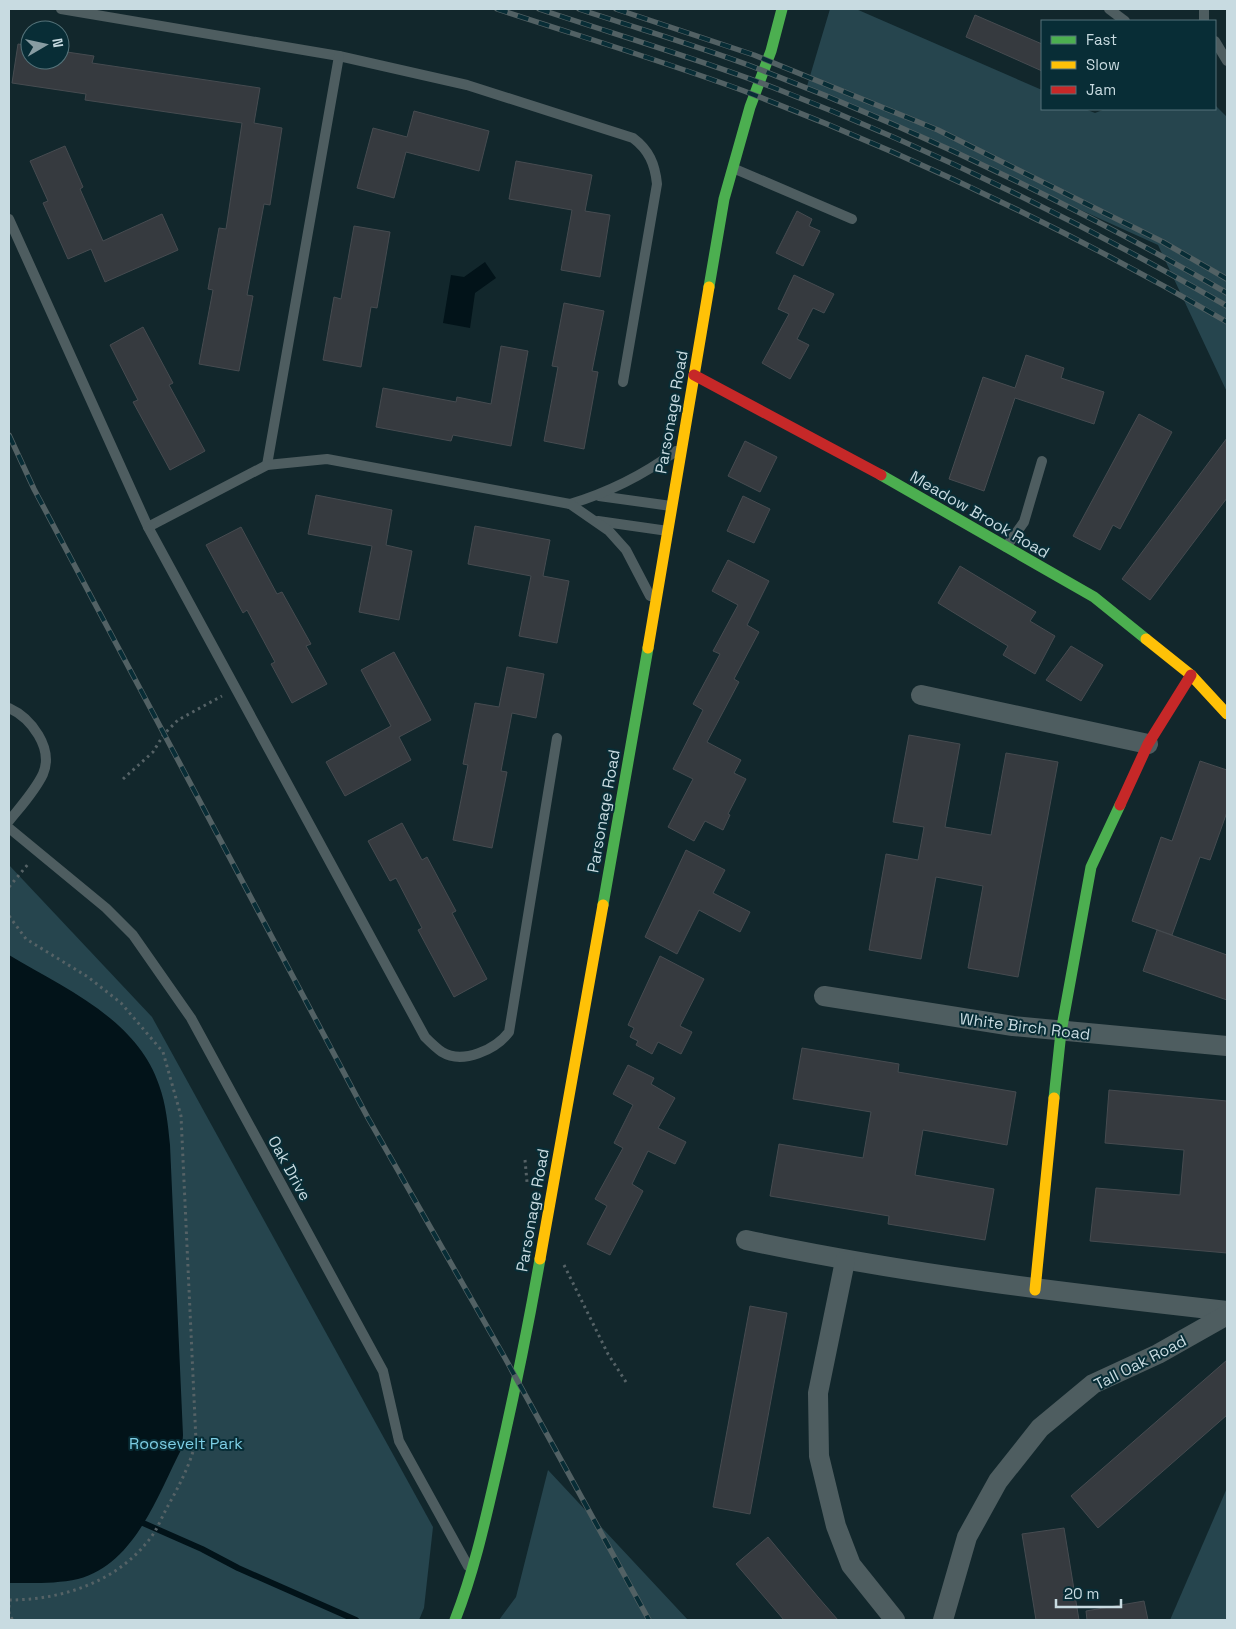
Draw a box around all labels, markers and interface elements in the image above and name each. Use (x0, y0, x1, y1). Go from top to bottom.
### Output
north arrow (20, 20, 70, 70)
legend (1041, 20, 1216, 110)
text: Fast (1086, 30, 1117, 49)
text: N (48, 37, 67, 49)
text: Slow (1086, 55, 1120, 74)
text: Jam (1086, 80, 1116, 99)
street label: Parsonage Road (650, 349, 693, 475)
street label: Meadow Brook Road (906, 466, 1053, 563)
street label: Parsonage Road (582, 748, 625, 874)
street label: White Birch Road (958, 1008, 1091, 1045)
street label: Oak Drive (263, 1132, 316, 1204)
street label: Parsonage Road (511, 1147, 554, 1273)
street label: Tall Oak Road (1090, 1330, 1190, 1395)
park label: Roosevelt Park (129, 1433, 243, 1454)
scale bar (1056, 1576, 1121, 1608)
text: 20 m (1064, 1584, 1099, 1603)

